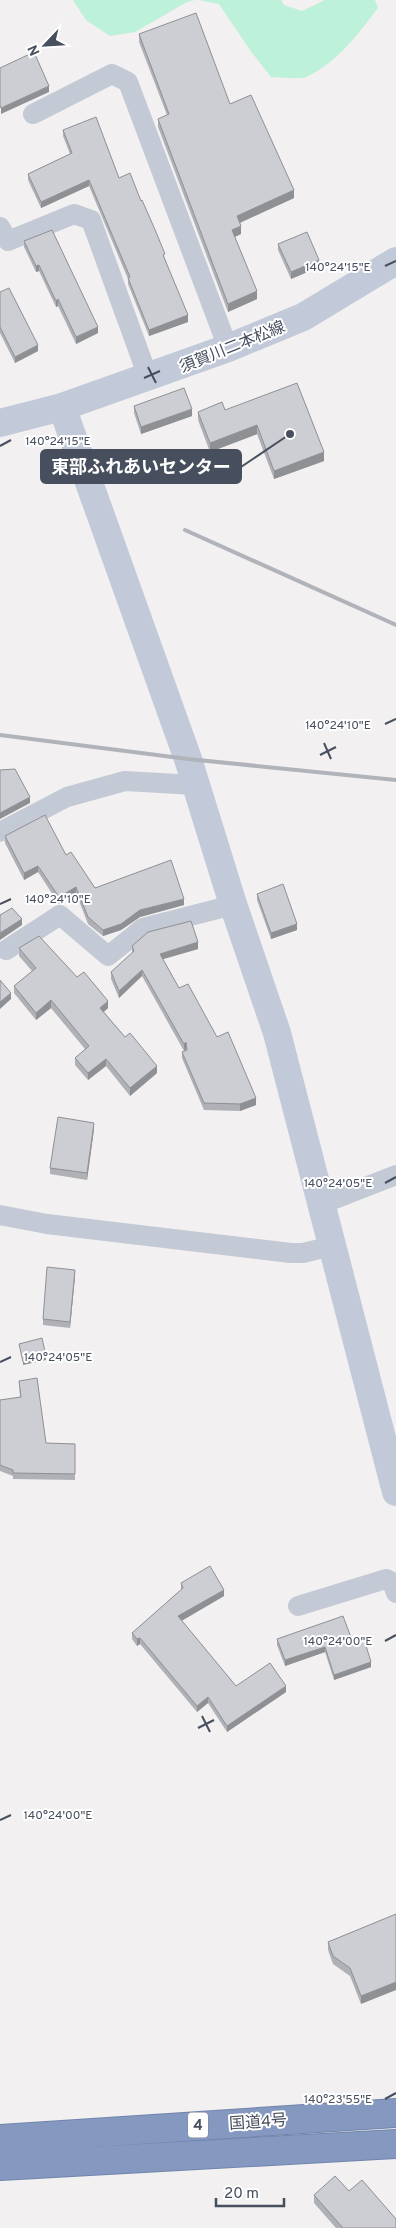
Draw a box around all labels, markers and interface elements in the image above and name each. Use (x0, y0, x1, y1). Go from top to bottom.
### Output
north arrow (20, 20, 70, 70)
text: N (25, 42, 44, 58)
text: 140°24'15"E (305, 260, 371, 276)
street label: 須賀川二本松線 (177, 318, 288, 378)
text: 140°24'15"E (25, 434, 91, 450)
callout: 東部ふれあいセンター (41, 450, 241, 483)
text: 東部ふれあいセンター (51, 457, 231, 480)
text: 140°24'10"E (305, 718, 371, 734)
text: 140°24'10"E (25, 892, 91, 908)
text: 140°24'05"E (304, 1176, 372, 1192)
text: 140°24'05"E (24, 1350, 92, 1366)
text: 140°24'00"E (304, 1634, 372, 1650)
text: 140°24'00"E (24, 1808, 92, 1824)
text: 140°23'55"E (304, 2092, 372, 2108)
street label: 国道4号 (229, 2111, 288, 2135)
road number: 4 (188, 2112, 208, 2138)
scale bar (216, 2176, 284, 2208)
text: 20 m (224, 2185, 259, 2204)

